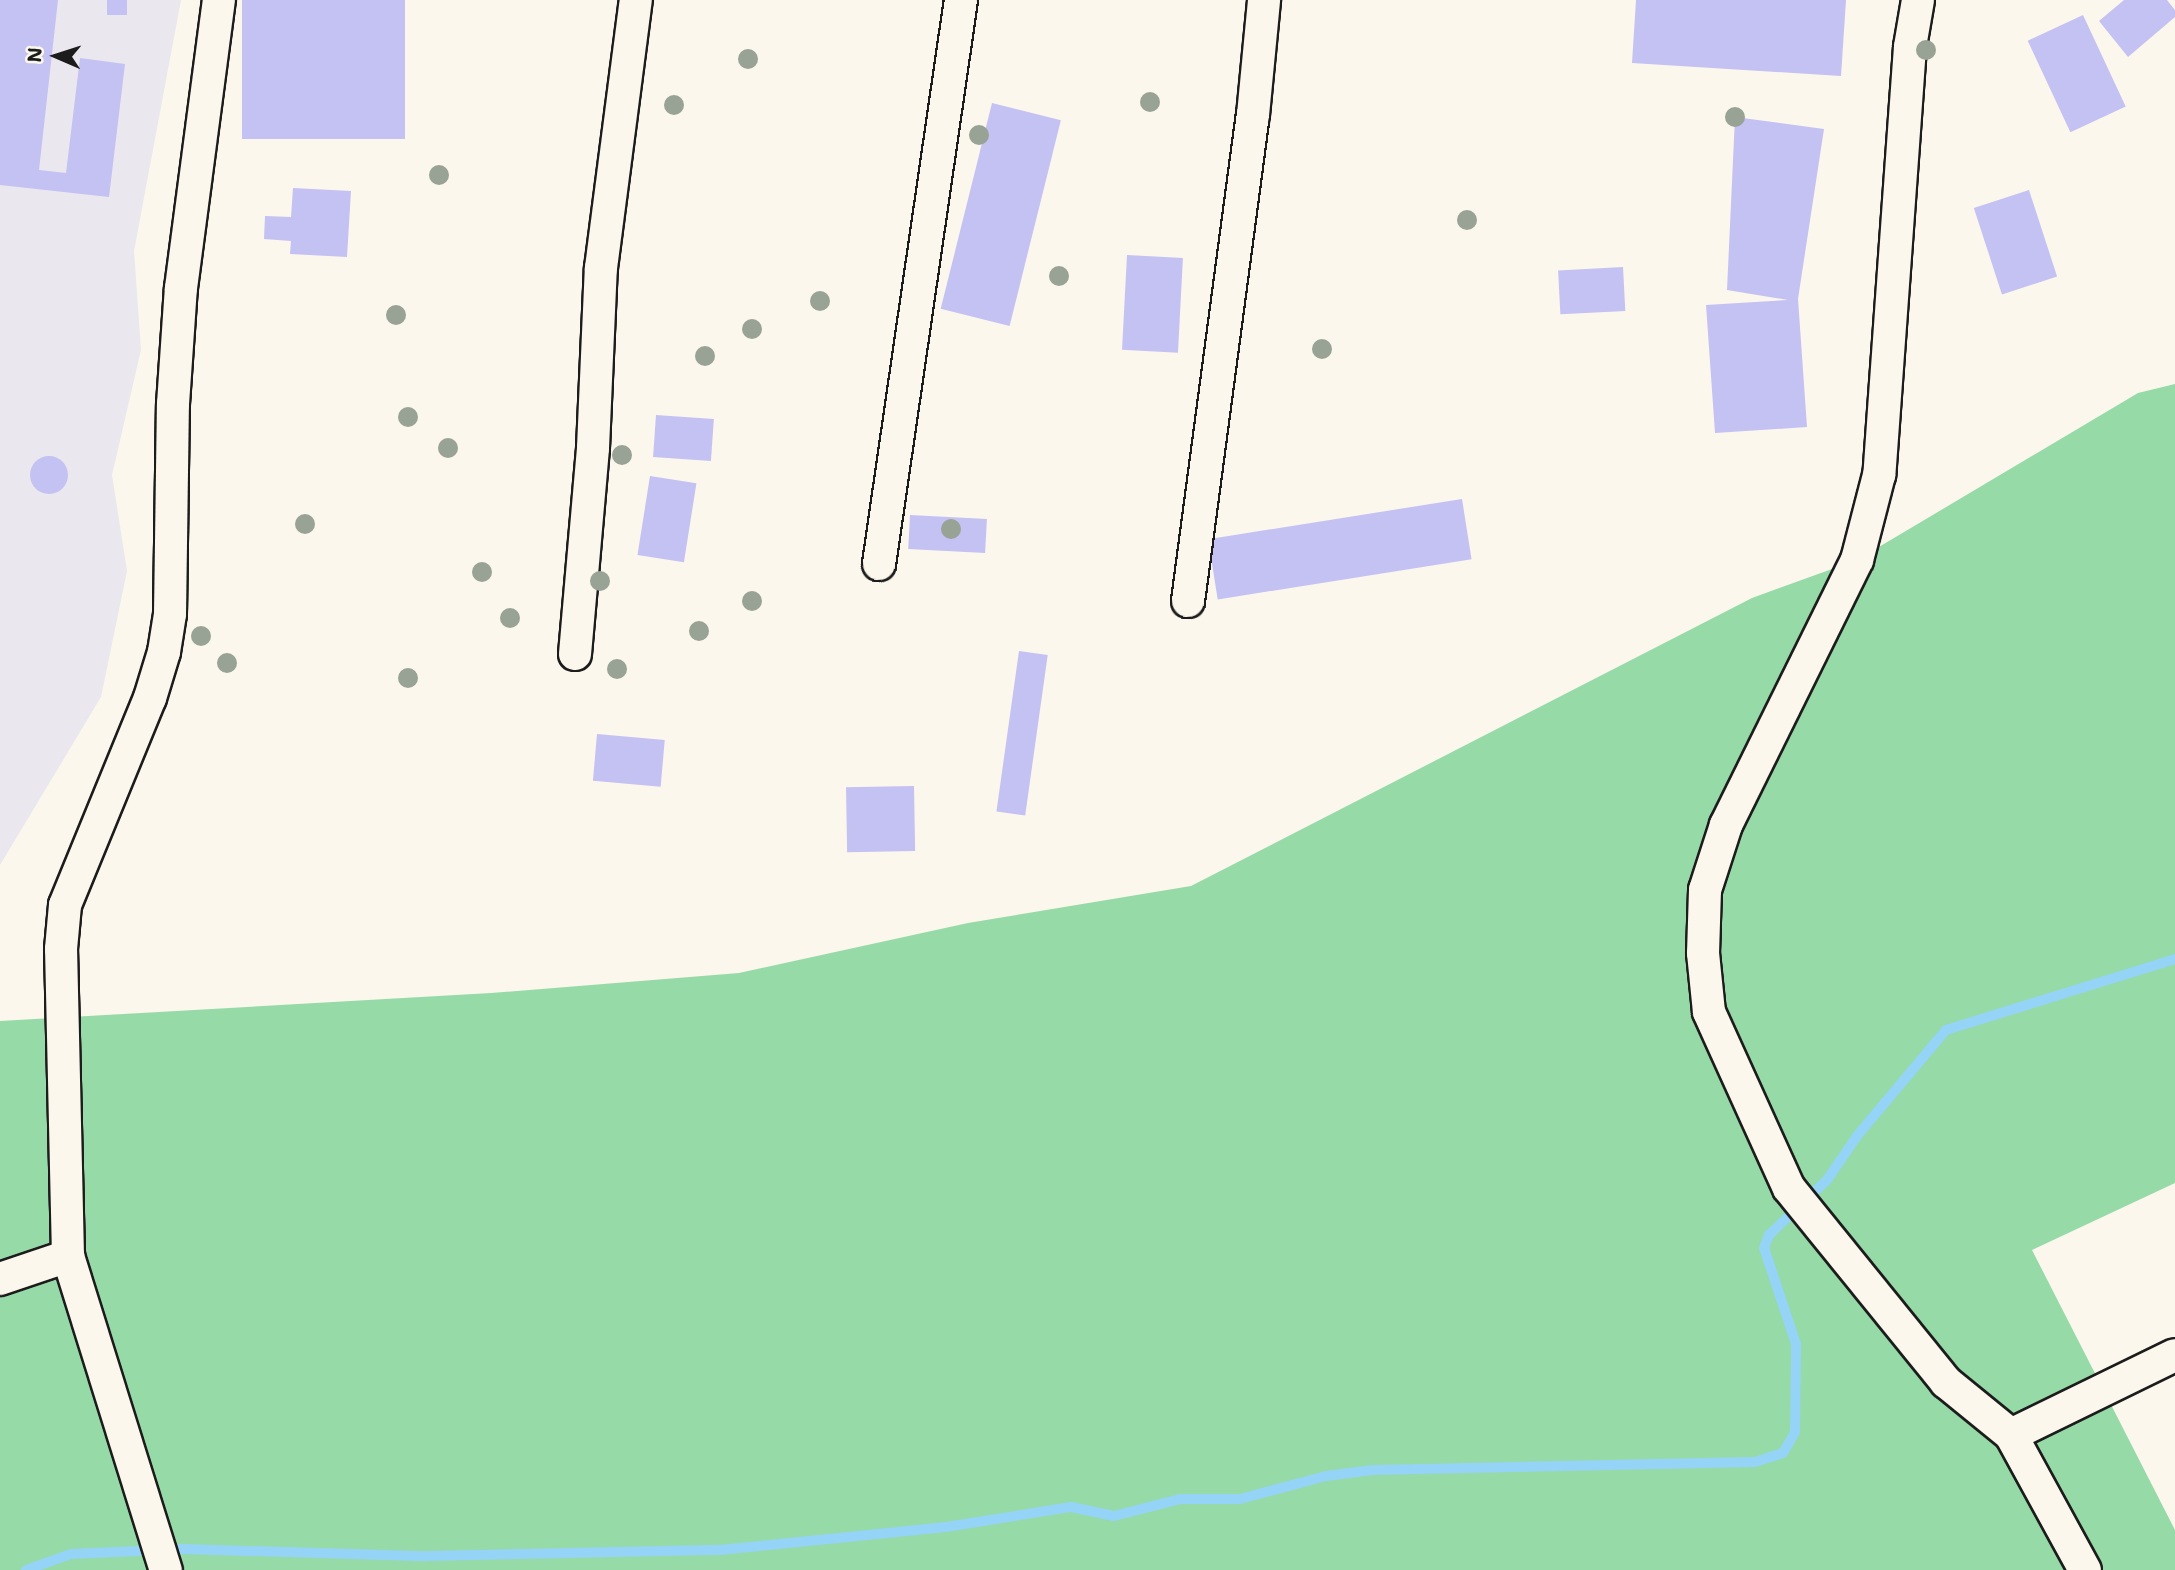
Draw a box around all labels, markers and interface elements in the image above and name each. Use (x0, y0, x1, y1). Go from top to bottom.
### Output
north arrow (21, 21, 91, 91)
text: N (22, 47, 47, 63)

